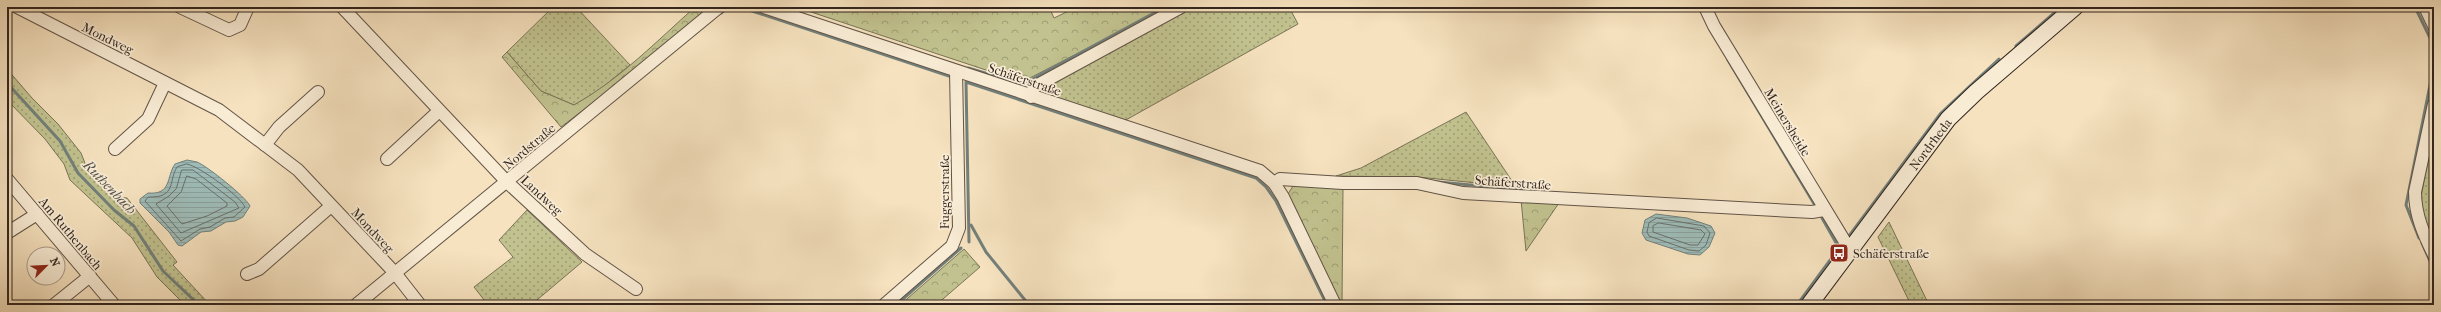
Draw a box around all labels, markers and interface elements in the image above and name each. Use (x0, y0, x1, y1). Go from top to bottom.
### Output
street label: Mondweg (80, 20, 137, 58)
street label: Schäferstraße (986, 60, 1064, 99)
street label: Meinersheide (1761, 85, 1814, 160)
street label: Nordrheda (1906, 115, 1955, 173)
street label: Nordstraße (500, 120, 559, 172)
street label: Fuggerstraße (937, 154, 952, 229)
water label: Ruthenbach (79, 156, 140, 218)
street label: Landweg (518, 172, 566, 219)
street label: Schäferstraße (1474, 172, 1552, 193)
street label: Am Ruthenbach (35, 193, 106, 273)
street label: Mondweg (348, 205, 398, 257)
bus stop icon: Schäferstraße (1828, 242, 1850, 264)
north arrow (26, 246, 66, 286)
place label: Schäferstraße (1853, 246, 1930, 261)
text: N (47, 256, 63, 269)

